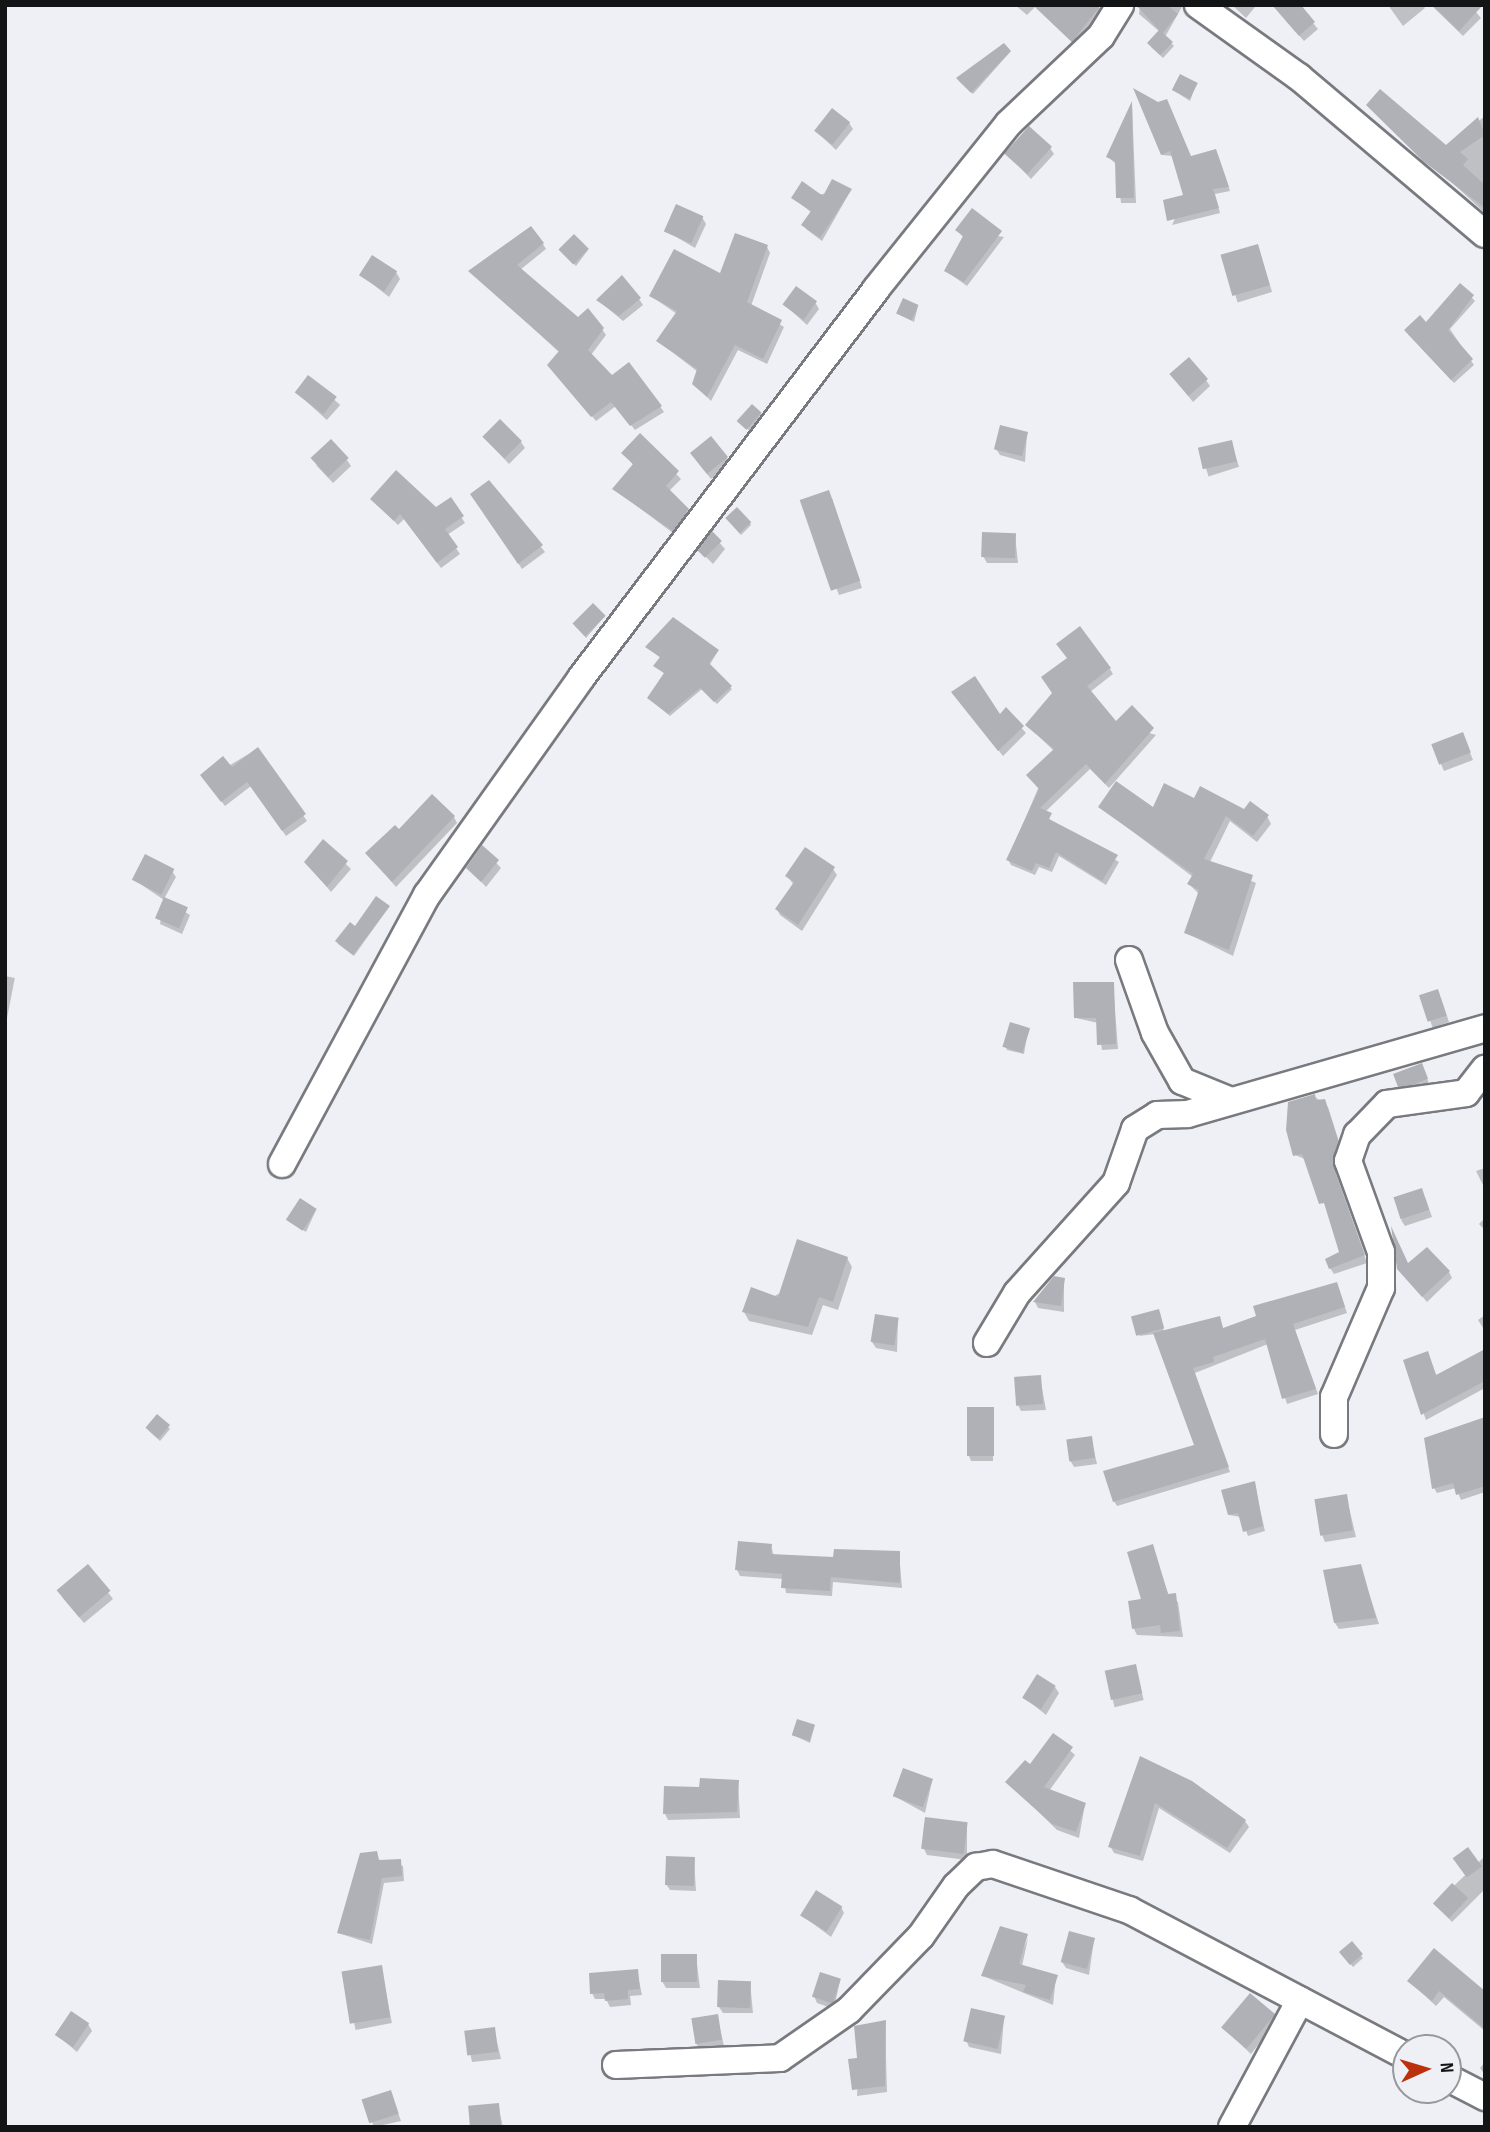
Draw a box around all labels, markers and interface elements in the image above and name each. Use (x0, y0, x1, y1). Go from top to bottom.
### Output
north arrow (1392, 2034, 1462, 2104)
text: N (1435, 2062, 1458, 2074)

